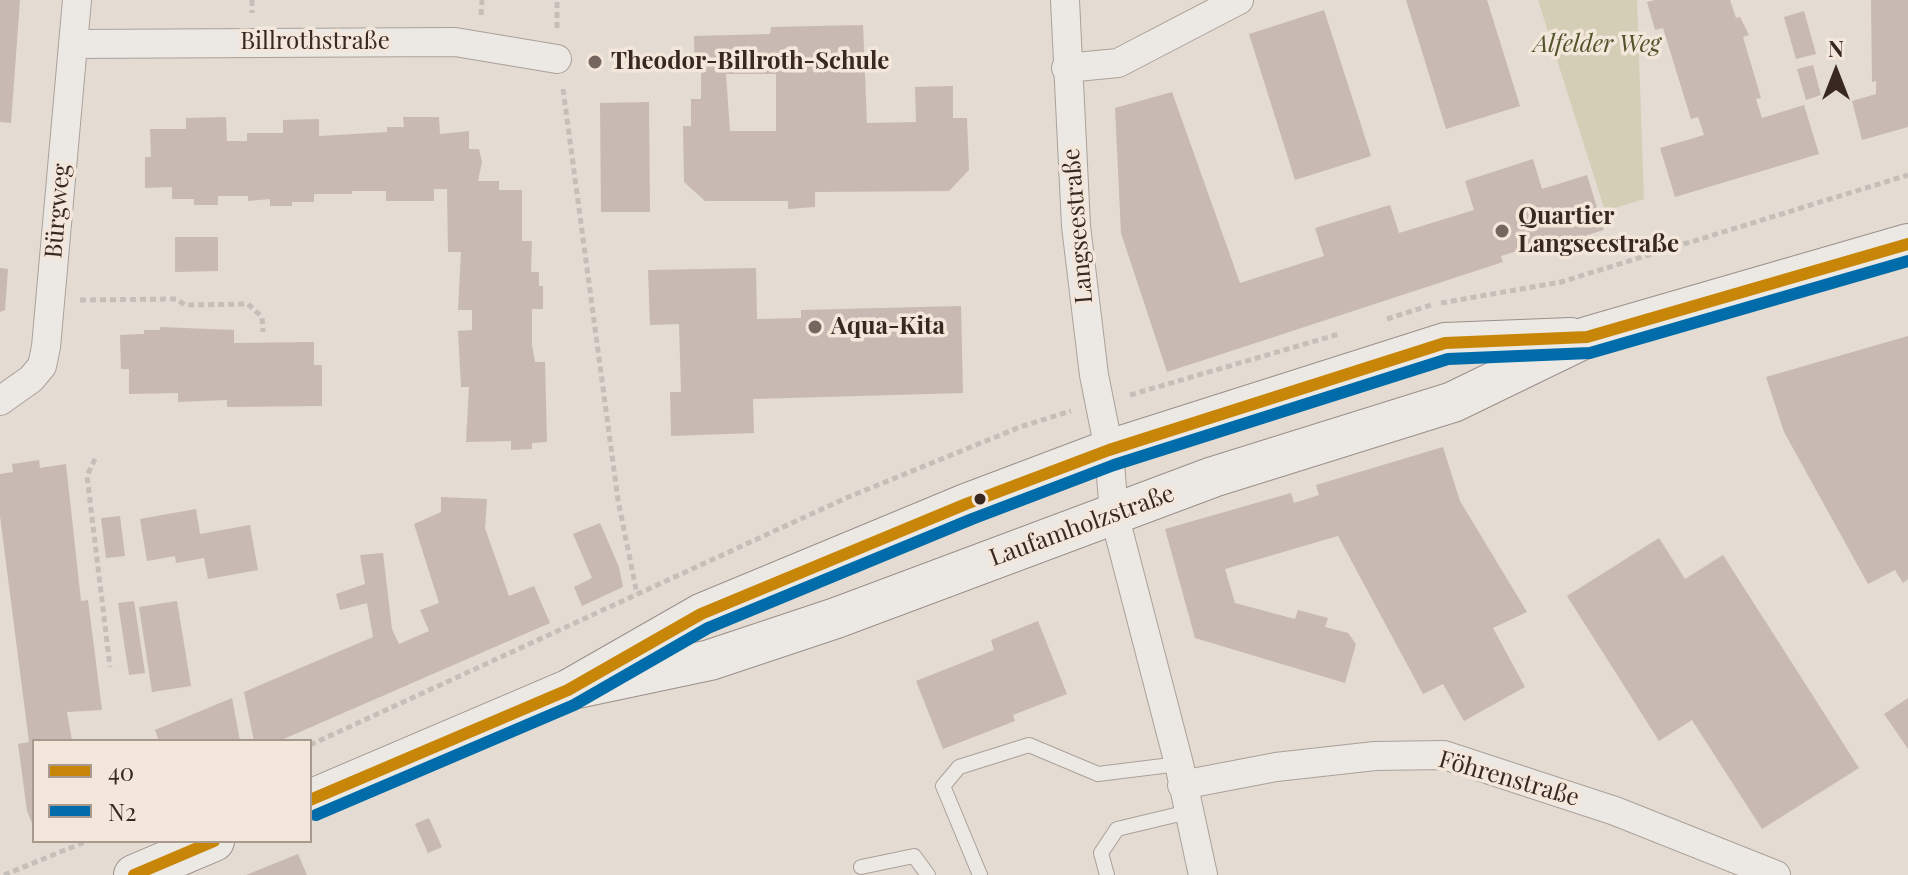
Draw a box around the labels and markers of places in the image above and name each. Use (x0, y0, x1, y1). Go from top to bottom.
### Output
place label: Theodor-Billroth-Schule (611, 48, 889, 76)
marker: Theodor-Billroth-Schule (586, 53, 604, 71)
place label: Quartier Langseestraße (1518, 203, 1679, 259)
marker: Quartier Langseestraße (1493, 222, 1511, 240)
place label: Aqua-Kita (831, 313, 945, 341)
marker: Aqua-Kita (806, 318, 824, 336)
unlabelled marker (972, 491, 988, 507)

